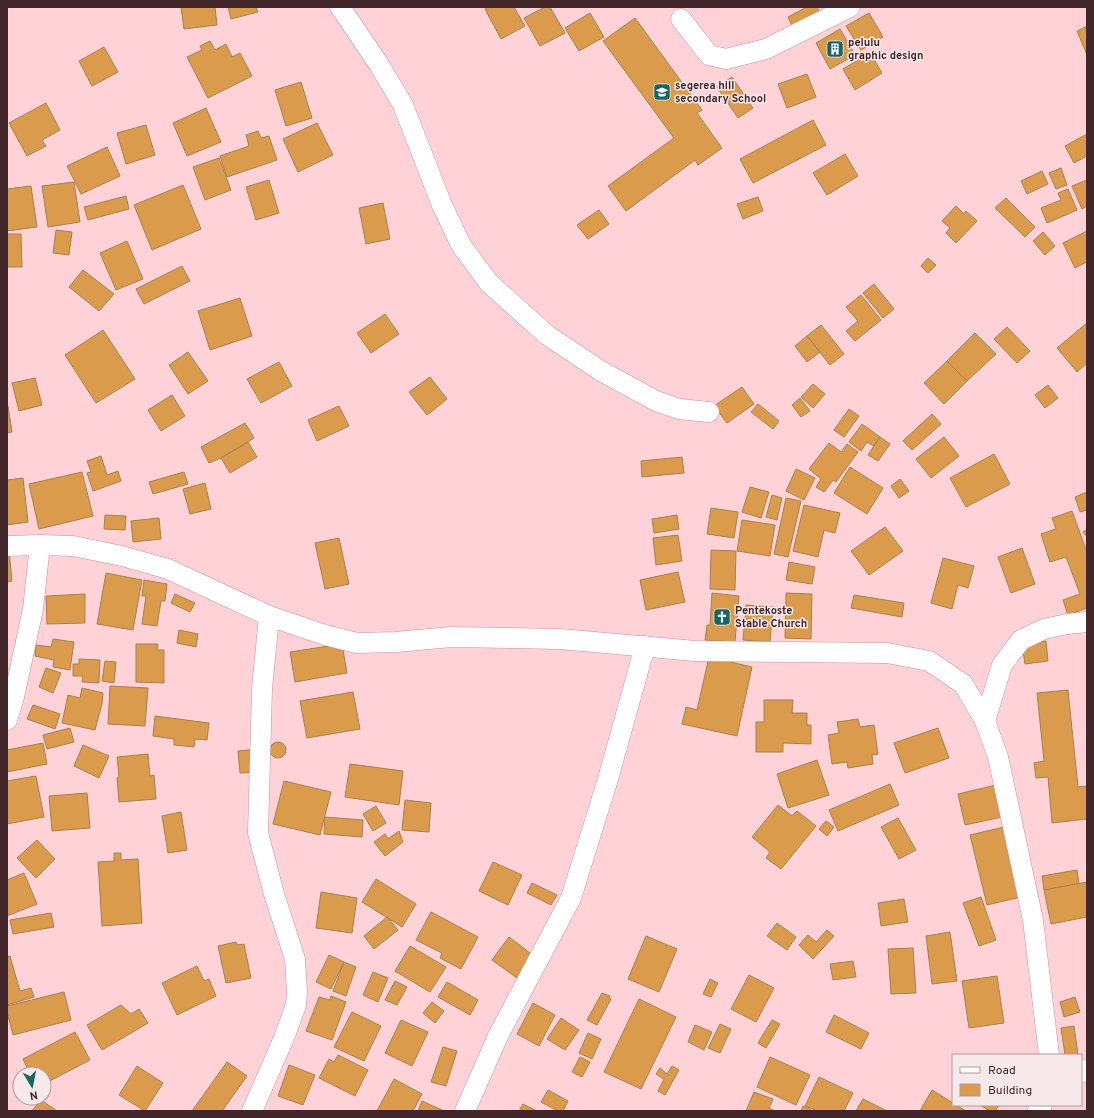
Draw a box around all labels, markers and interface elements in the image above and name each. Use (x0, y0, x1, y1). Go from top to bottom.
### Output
place label: pelulu graphic design (848, 36, 923, 63)
building icon: pelulu graphic design (825, 39, 845, 59)
place label: segerea hill secondary School (675, 79, 766, 106)
school or university icon: segerea hill secondary School (652, 82, 672, 102)
place label: Pentekoste Stable Church (735, 604, 807, 631)
church icon: Pentekoste Stable Church (712, 607, 732, 627)
legend (952, 1054, 1082, 1106)
text: Road (988, 1063, 1016, 1079)
north arrow (12, 1066, 52, 1106)
text: Building (988, 1083, 1032, 1099)
text: N (28, 1087, 39, 1102)

